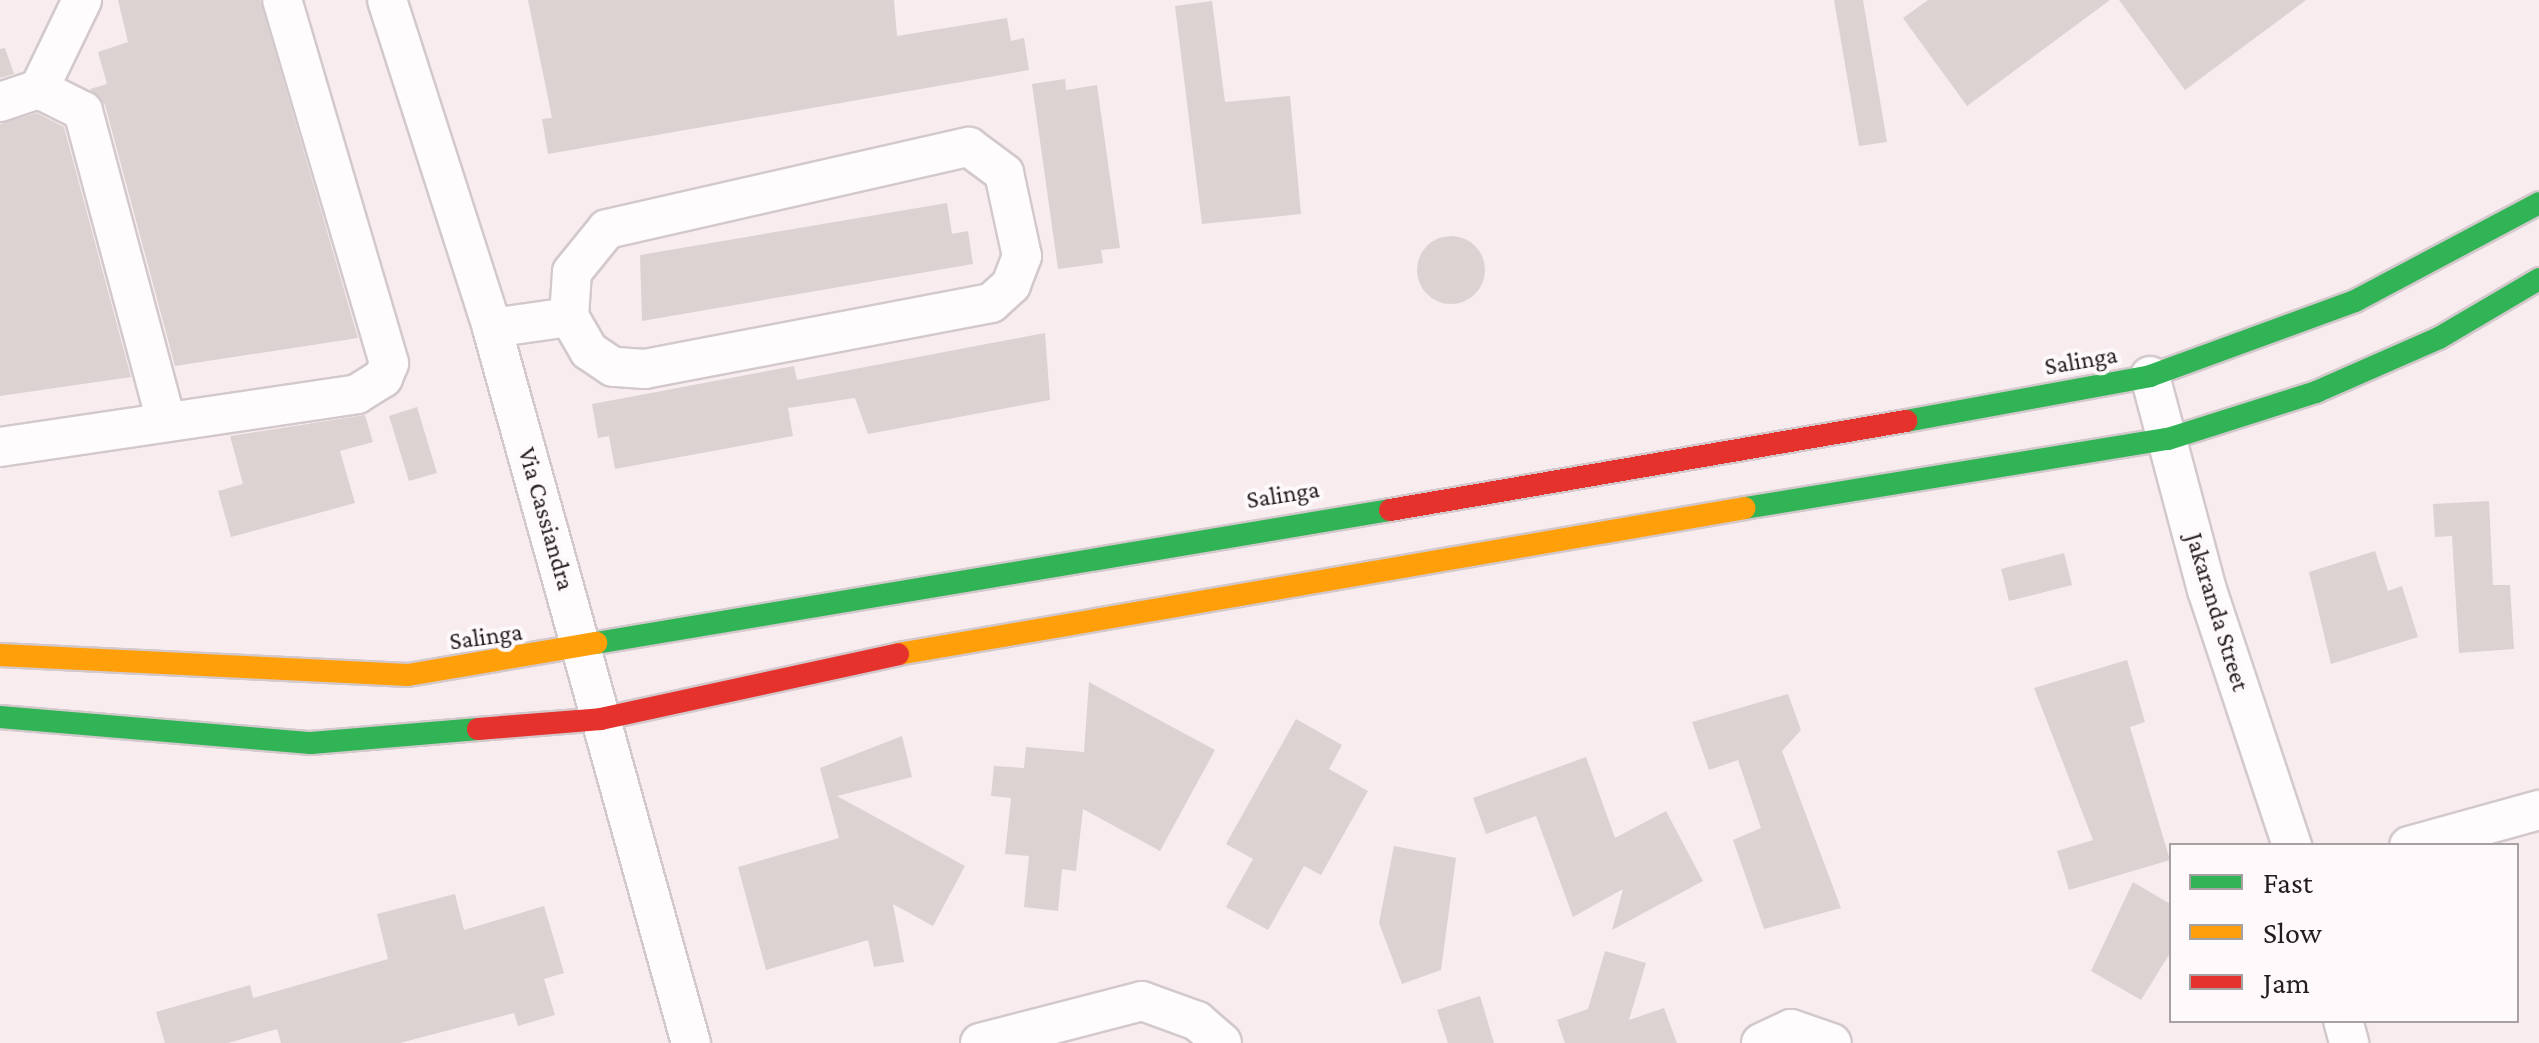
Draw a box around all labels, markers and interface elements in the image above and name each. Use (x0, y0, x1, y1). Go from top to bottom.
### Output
street label: Salinga (2042, 340, 2120, 382)
street label: Via Cassiandra (511, 444, 581, 594)
street label: Salinga (1244, 474, 1322, 516)
street label: Jakaranda Street (2179, 529, 2255, 695)
street label: Salinga (448, 617, 524, 657)
legend (2169, 843, 2519, 1023)
text: Fast (2263, 866, 2313, 899)
text: Slow (2263, 916, 2322, 949)
text: Jam (2263, 966, 2310, 999)

